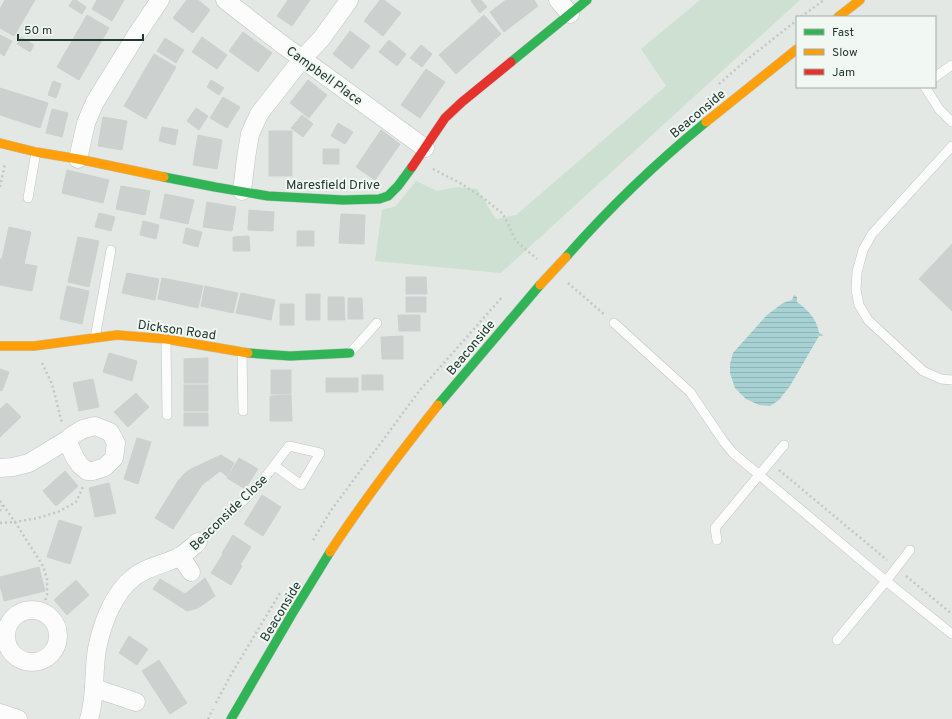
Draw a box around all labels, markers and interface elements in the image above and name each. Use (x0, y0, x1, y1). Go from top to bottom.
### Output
scale bar (18, 16, 143, 42)
legend (796, 16, 936, 88)
text: 50 m (24, 23, 52, 39)
text: Fast (832, 25, 854, 41)
street label: Campbell Place (282, 44, 365, 110)
text: Slow (832, 45, 858, 61)
text: Jam (832, 65, 855, 81)
street label: Beaconside (667, 87, 729, 142)
street label: Maresfield Drive (286, 178, 380, 194)
street label: Beaconside (444, 317, 499, 379)
street label: Dickson Road (137, 318, 217, 344)
street label: Beaconside Close (187, 472, 272, 555)
street label: Beaconside (257, 579, 306, 645)

